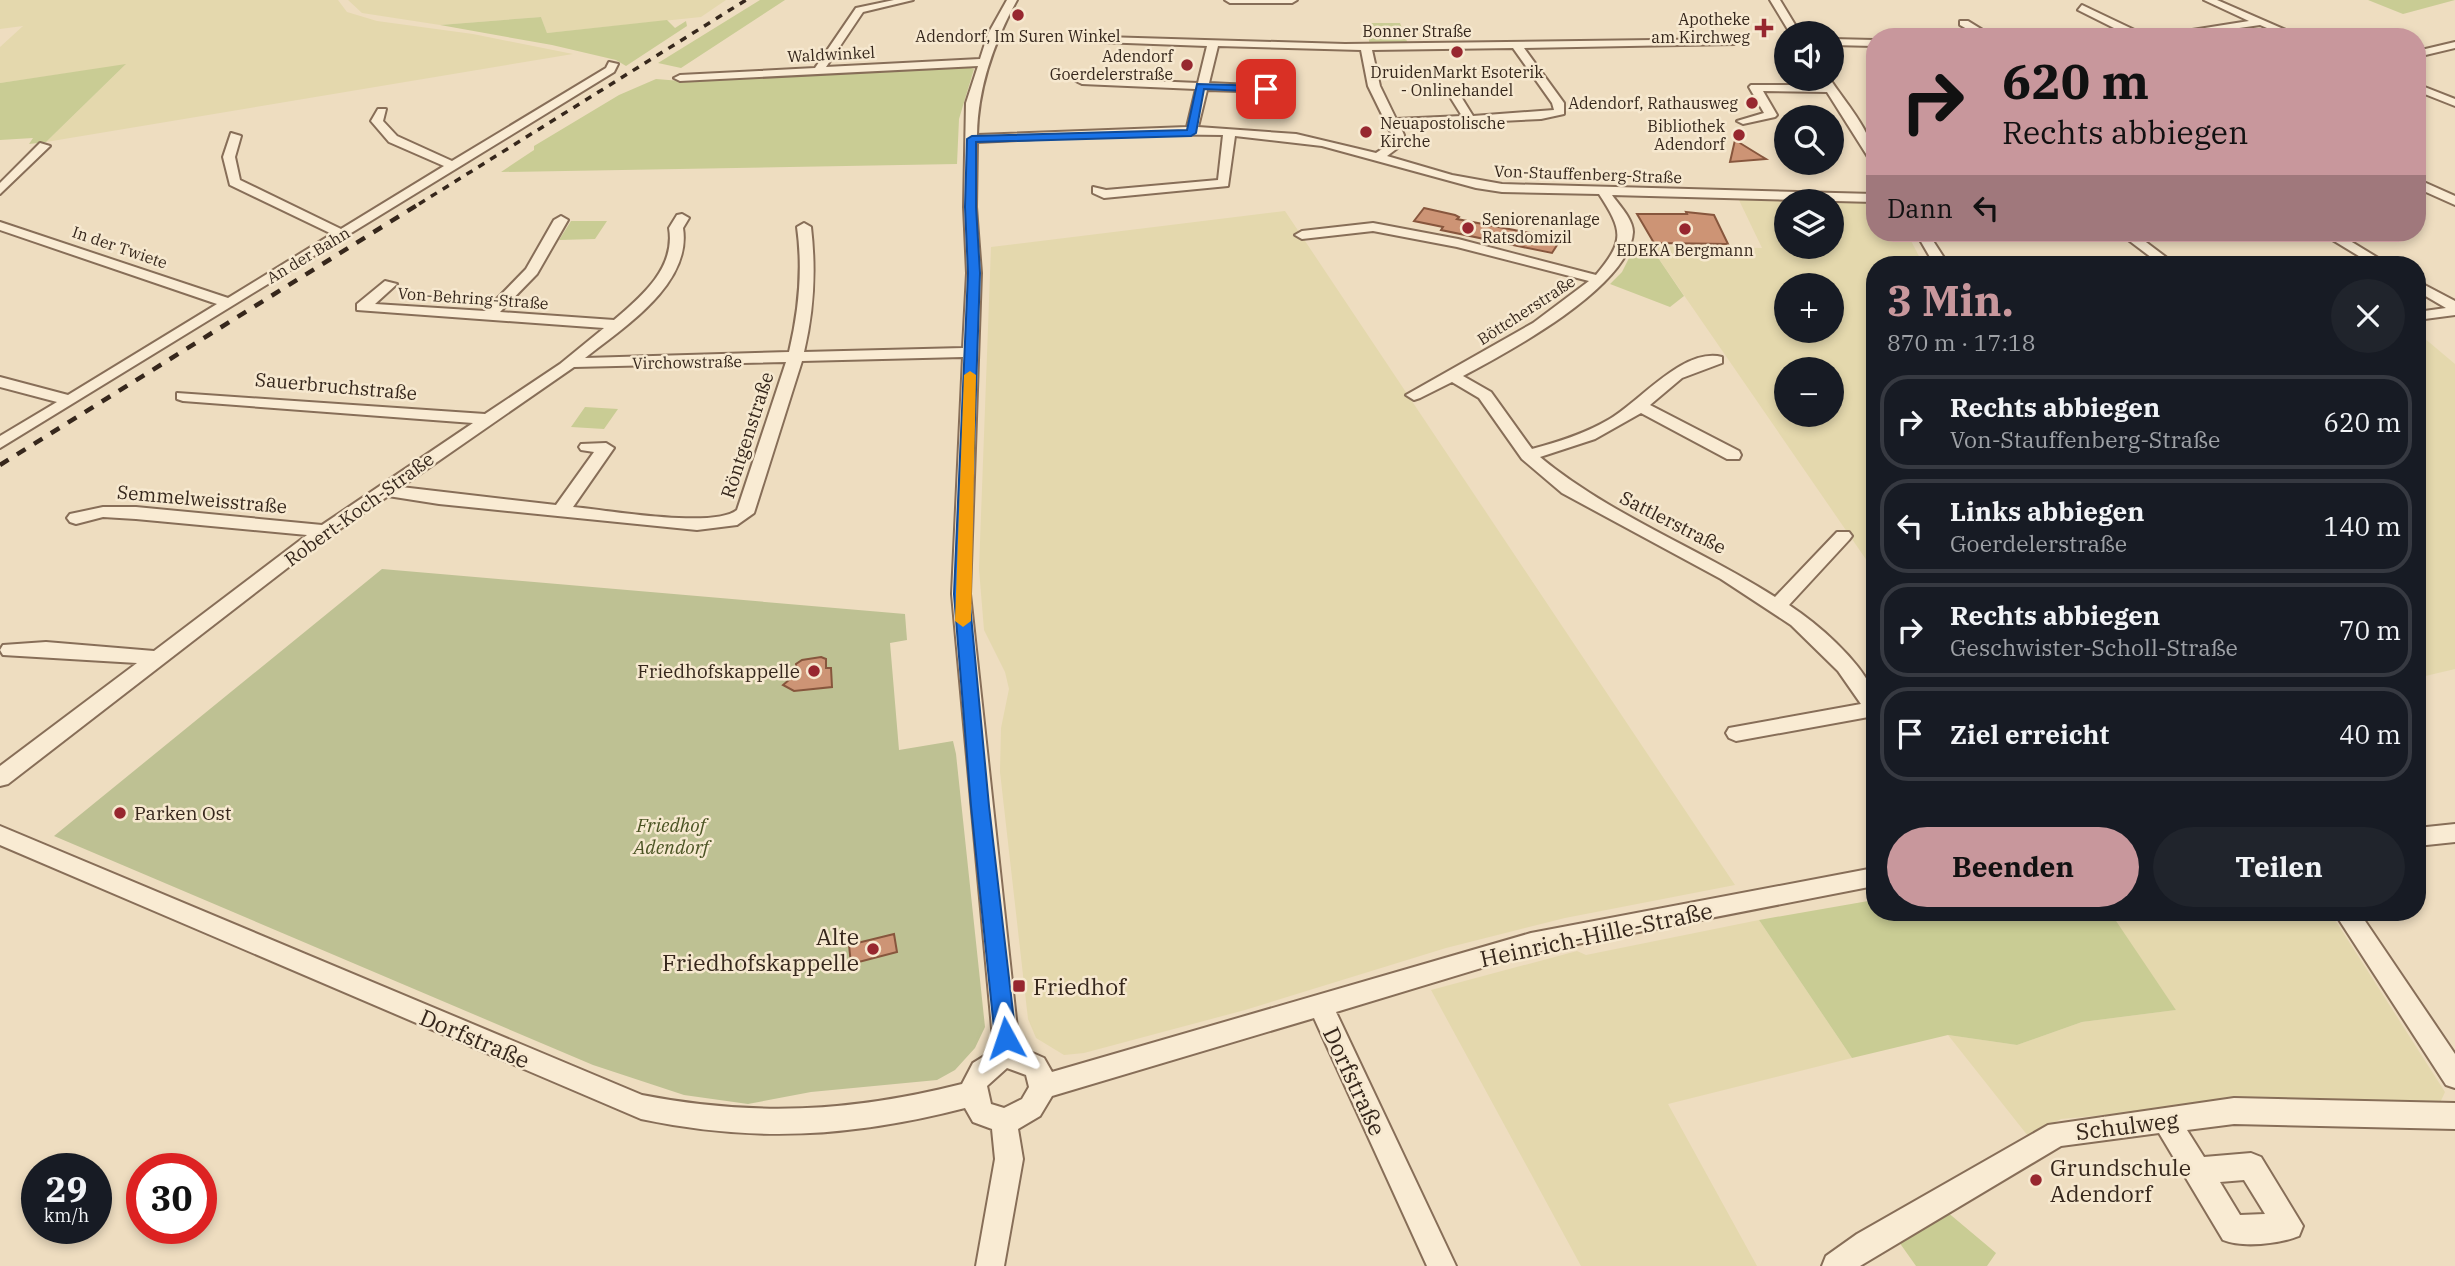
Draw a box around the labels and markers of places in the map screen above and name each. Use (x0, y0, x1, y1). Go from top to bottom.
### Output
marker: Adendorf, Im Suren Winkel (1010, 7, 1026, 23)
place label: Apotheke am Kirchweg (1651, 9, 1750, 47)
marker: Apotheke am Kirchweg (1756, 20, 1772, 36)
place label: Adendorf, Im Suren Winkel (915, 26, 1121, 46)
marker: DruidenMarkt Esoterik - Onlinehandel (1449, 44, 1465, 60)
place label: Adendorf Goerdelerstraße (1050, 46, 1175, 84)
marker: Adendorf Goerdelerstraße (1179, 57, 1195, 73)
pin (1236, 59, 1296, 119)
place label: DruidenMarkt Esoterik - Onlinehandel (1370, 62, 1544, 100)
place label: Adendorf, Rathausweg (1568, 93, 1738, 113)
marker: Adendorf, Rathausweg (1744, 95, 1760, 111)
place label: Neuapostolische Kirche (1380, 113, 1505, 151)
place label: Bibliothek Adendorf (1647, 116, 1727, 154)
marker: Neuapostolische Kirche (1358, 124, 1374, 140)
marker: Bibliothek Adendorf (1731, 127, 1747, 143)
place label: Seniorenanlage Ratsdomizil (1482, 209, 1600, 247)
marker: Seniorenanlage Ratsdomizil (1460, 220, 1476, 236)
marker: EDEKA Bergmann (1677, 221, 1693, 237)
place label: EDEKA Bergmann (1616, 240, 1754, 260)
place label: Friedhofskappelle (637, 659, 800, 683)
marker: Friedhofskappelle (806, 663, 822, 679)
place label: Parken Ost (134, 801, 232, 825)
marker: Parken Ost (112, 805, 128, 821)
place label: Alte Friedhofskappelle (662, 921, 859, 977)
marker: Alte Friedhofskappelle (865, 941, 881, 957)
place label: Friedhof (1033, 971, 1128, 1001)
marker: Friedhof (1011, 978, 1027, 994)
place label: Grundschule Adendorf (2050, 1152, 2191, 1208)
marker: Grundschule Adendorf (2028, 1172, 2044, 1188)

